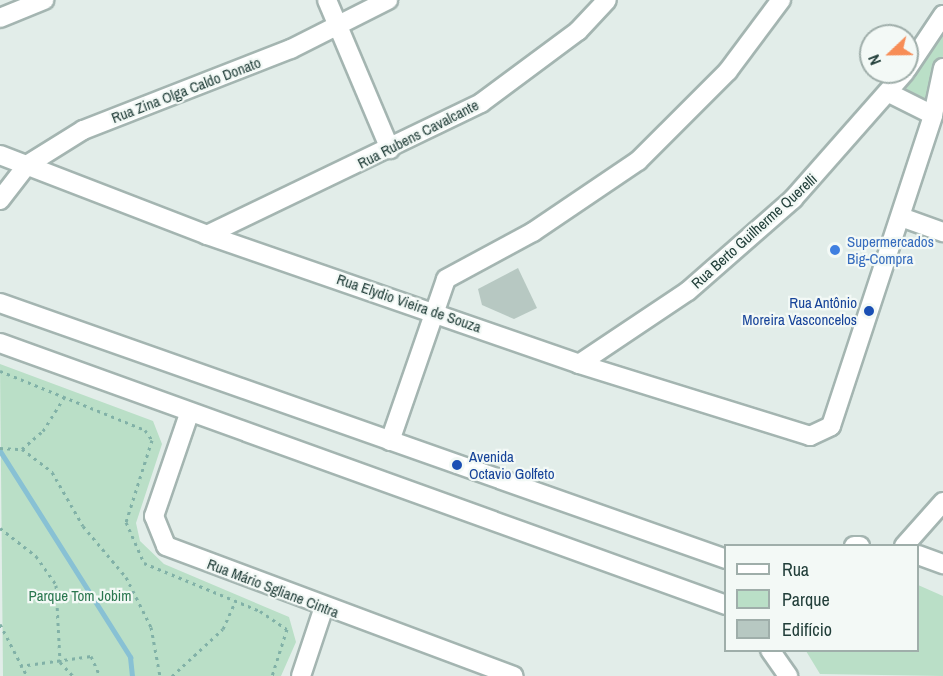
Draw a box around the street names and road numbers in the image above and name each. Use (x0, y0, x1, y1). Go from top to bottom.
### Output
street label: Rua Zina Olga Caldo Donato (109, 53, 263, 127)
street label: Rua Rubens Cavalcante (355, 96, 481, 172)
street label: Rua Berto Guilherme Querelli (688, 170, 820, 292)
street label: Rua Elydio Vieira de Souza (334, 270, 484, 336)
street label: Rua Mário Sgliane Cintra (205, 555, 341, 621)

